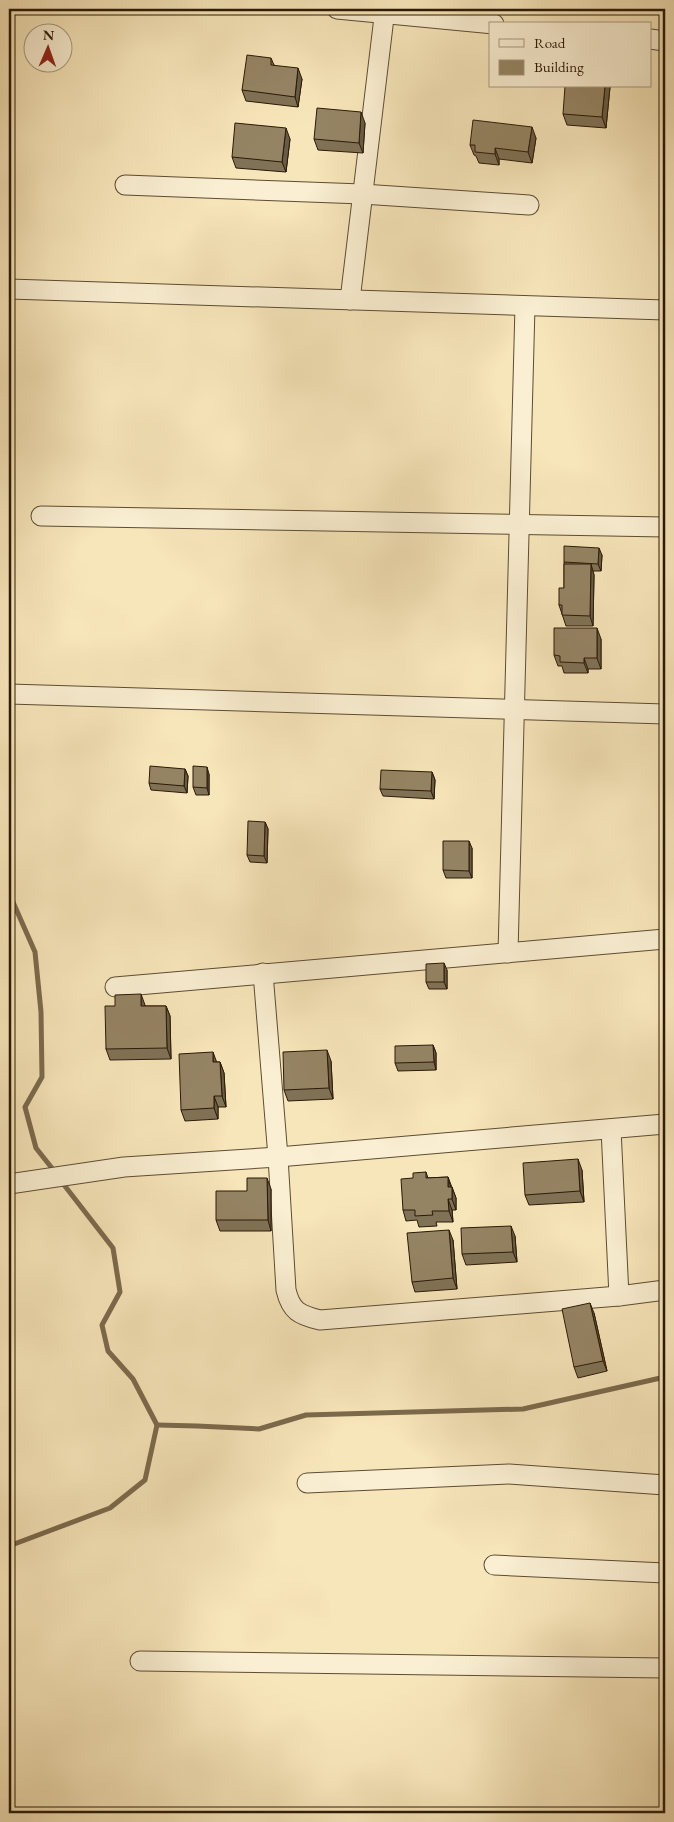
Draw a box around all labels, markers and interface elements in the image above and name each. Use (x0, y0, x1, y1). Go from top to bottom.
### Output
north arrow (22, 22, 72, 72)
legend (489, 22, 652, 88)
text: N (42, 26, 55, 44)
text: Road (534, 33, 566, 52)
text: Building (534, 57, 584, 76)

